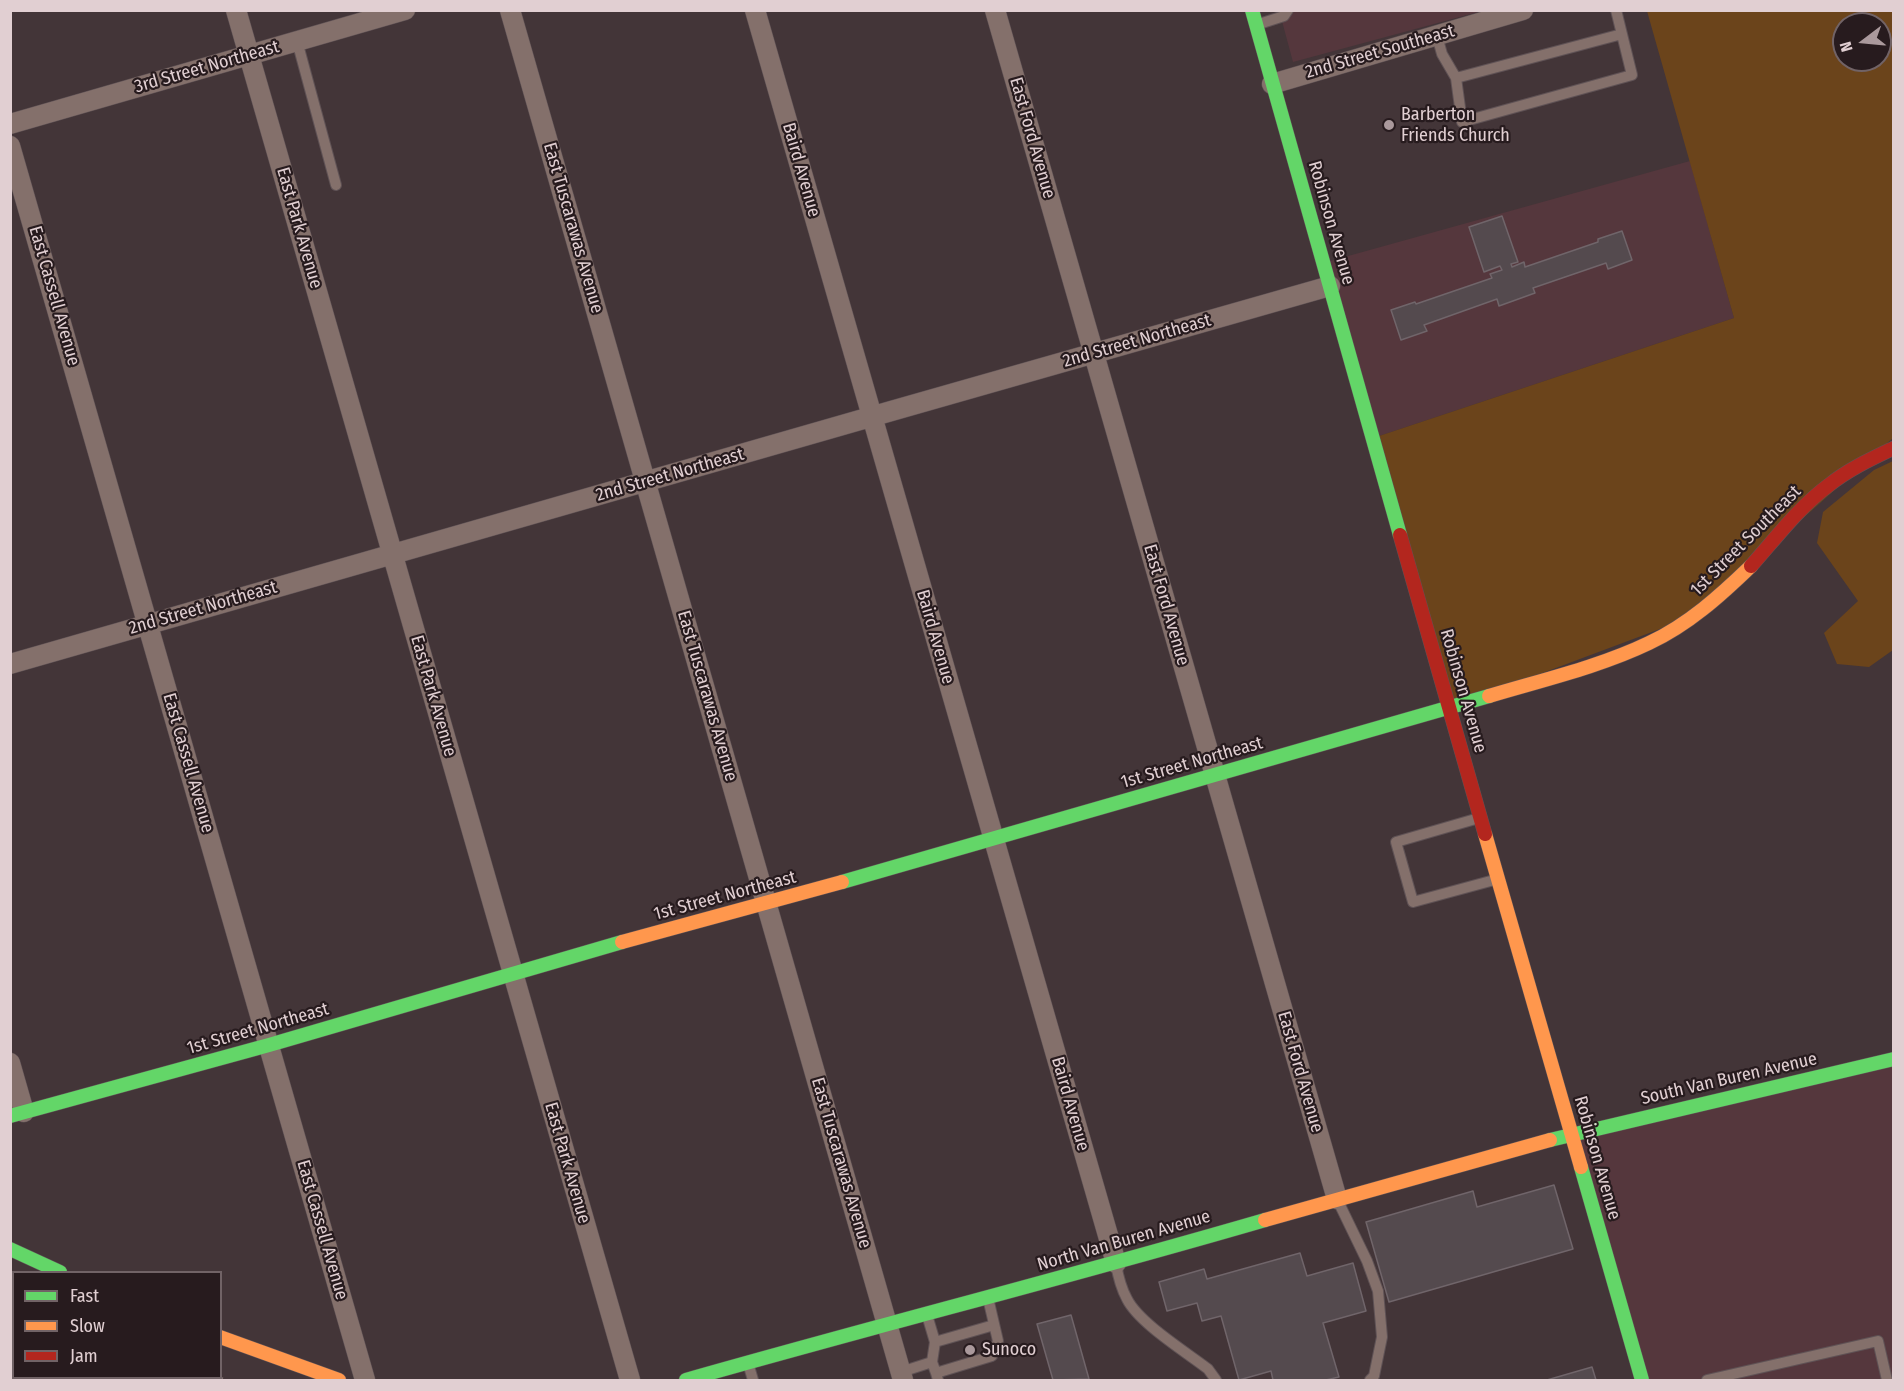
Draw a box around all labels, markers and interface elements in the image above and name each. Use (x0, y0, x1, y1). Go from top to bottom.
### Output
north arrow (1832, 12, 1892, 72)
street label: 2nd Street Southeast (1303, 20, 1457, 84)
street label: 3rd Street Northeast (132, 36, 282, 98)
text: N (1836, 39, 1857, 54)
street label: East Ford Avenue (1004, 75, 1060, 201)
place label: Barberton Friends Church (1401, 104, 1510, 146)
marker: Barberton Friends Church (1382, 118, 1396, 132)
street label: Baird Avenue (777, 120, 825, 220)
street label: East Tuscarawas Avenue (538, 140, 608, 316)
street label: Robinson Avenue (1303, 159, 1359, 287)
street label: East Park Avenue (271, 165, 327, 291)
street label: East Cassell Avenue (24, 224, 84, 368)
street label: 2nd Street Northeast (1061, 310, 1213, 372)
street label: 2nd Street Northeast (594, 444, 746, 506)
street label: 1st Street Southeast (1686, 481, 1806, 601)
street label: East Ford Avenue (1138, 542, 1194, 668)
street label: 2nd Street Northeast (127, 577, 279, 639)
street label: Baird Avenue (911, 587, 959, 687)
street label: East Tuscarawas Avenue (672, 608, 742, 784)
street label: Robinson Avenue (1435, 627, 1491, 755)
street label: East Park Avenue (405, 633, 461, 759)
street label: East Cassell Avenue (158, 691, 218, 835)
street label: 1st Street Northeast (1119, 732, 1265, 794)
street label: 1st Street Northeast (652, 867, 798, 925)
street label: 1st Street Northeast (185, 998, 331, 1060)
street label: East Ford Avenue (1272, 1009, 1328, 1135)
street label: South Van Buren Avenue (1639, 1048, 1819, 1110)
street label: Baird Avenue (1046, 1054, 1094, 1154)
street label: East Tuscarawas Avenue (806, 1075, 876, 1251)
street label: Robinson Avenue (1569, 1094, 1625, 1222)
street label: East Park Avenue (539, 1100, 595, 1226)
street label: East Cassell Avenue (292, 1158, 352, 1302)
street label: North Van Buren Avenue (1035, 1206, 1213, 1276)
legend (12, 1271, 222, 1379)
text: Fast (70, 1285, 99, 1307)
text: Slow (70, 1315, 105, 1337)
place label: Sunoco (982, 1339, 1036, 1361)
marker: Sunoco (963, 1343, 977, 1357)
text: Jam (70, 1345, 98, 1367)

